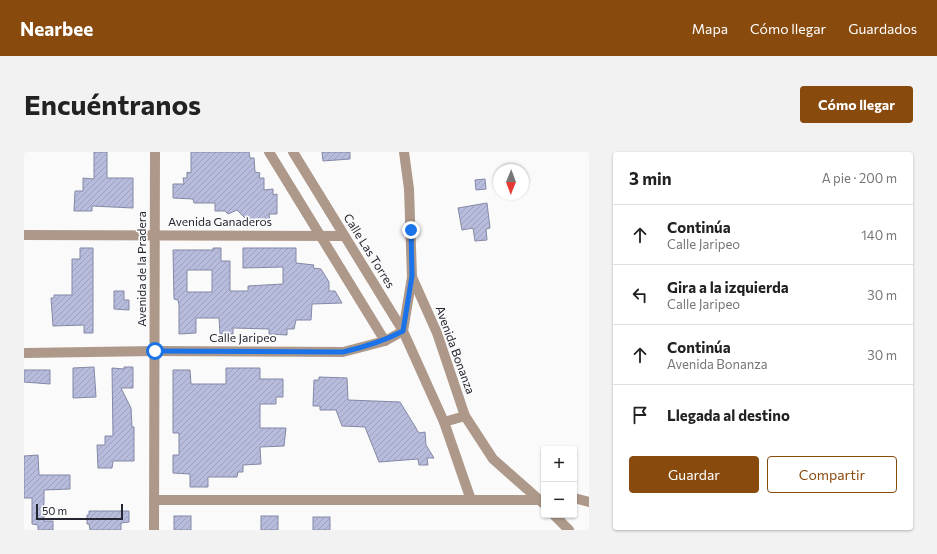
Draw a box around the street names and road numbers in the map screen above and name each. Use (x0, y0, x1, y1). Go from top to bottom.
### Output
street label: Avenida de la Pradera (134, 211, 148, 327)
street label: Calle Las Torres (341, 211, 398, 290)
street label: Avenida Ganaderos (168, 214, 272, 228)
street label: Avenida Bonanza (434, 304, 478, 396)
street label: Calle Jaripeo (209, 330, 277, 345)

